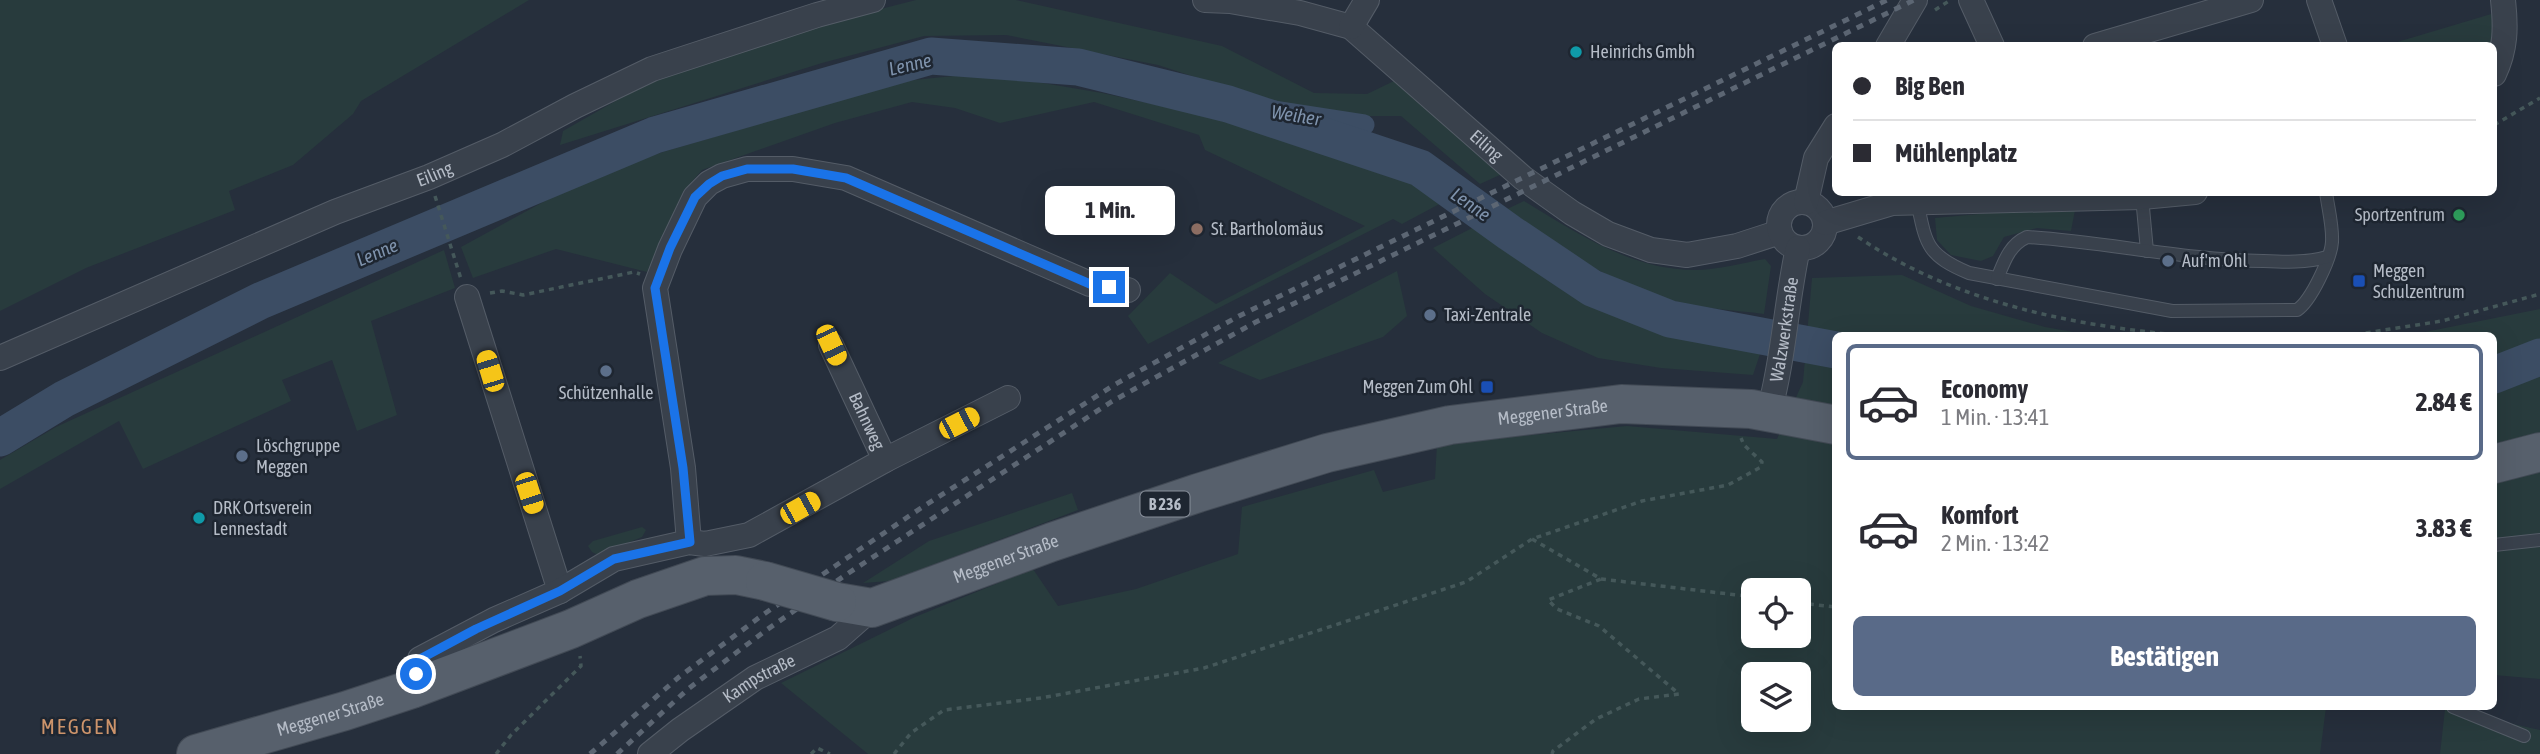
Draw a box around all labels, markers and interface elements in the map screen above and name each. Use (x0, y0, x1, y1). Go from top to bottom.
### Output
place label: Heinrichs Gmbh (1590, 41, 1695, 62)
marker: Heinrichs Gmbh (1568, 44, 1584, 60)
water label: Lenne (887, 48, 933, 80)
text: Big Ben (1895, 71, 1965, 101)
water label: Weiher (1270, 100, 1324, 130)
street label: Eiling (1466, 125, 1508, 166)
text: Mühlenplatz (1895, 138, 2017, 168)
street label: Eiling (414, 157, 456, 191)
water label: Lenne (1447, 183, 1495, 225)
callout: 1 Min. (1044, 186, 1174, 234)
text: 1 Min. (1085, 197, 1135, 223)
place label: Sportzentrum (2355, 204, 2445, 225)
marker: Sportzentrum (2451, 207, 2467, 223)
place label: St. Bartholomäus (1211, 218, 1323, 239)
marker: St. Bartholomäus (1189, 221, 1205, 237)
water label: Lenne (353, 233, 401, 271)
place label: Auf'm Ohl (2182, 250, 2247, 271)
marker: Auf'm Ohl (2160, 253, 2176, 269)
place label: Meggen Schulzentrum (2373, 260, 2465, 302)
route end (1093, 271, 1125, 303)
marker: Meggen Schulzentrum (2351, 273, 2367, 289)
street label: Walzwerkstraße (1765, 275, 1802, 384)
place label: Taxi-Zentrale (1444, 304, 1531, 325)
marker: Taxi-Zentrale (1422, 307, 1438, 323)
car (813, 322, 850, 368)
car (474, 348, 507, 394)
marker: Schützenhalle (598, 363, 614, 379)
icon: car (1857, 371, 1920, 434)
text: Economy (1941, 374, 2028, 404)
place label: Meggen Zum Ohl (1362, 376, 1473, 397)
marker: Meggen Zum Ohl (1479, 379, 1495, 395)
place label: Schützenhalle (559, 382, 653, 403)
text: 2.84 € (2415, 387, 2472, 417)
street label: Bahnweg (845, 389, 890, 453)
street label: Meggener Straße (1497, 395, 1609, 429)
car (936, 404, 983, 442)
text: 1 Min. · 13:41 (1941, 404, 2049, 430)
place label: Löschgruppe Meggen (256, 435, 340, 477)
marker: Löschgruppe Meggen (234, 448, 250, 464)
car (513, 470, 546, 516)
car (777, 489, 824, 527)
road number: B 236 (1140, 491, 1190, 516)
place label: DRK Ortsverein Lennestadt (213, 497, 312, 539)
icon: car (1857, 497, 1920, 560)
text: Komfort (1941, 500, 2018, 530)
marker: DRK Ortsverein Lennestadt (191, 510, 207, 526)
text: 3.83 € (2415, 513, 2472, 543)
street label: Meggener Straße (950, 530, 1061, 587)
text: 2 Min. · 13:42 (1941, 530, 2049, 556)
map controls (1741, 578, 1811, 732)
button: locate (1741, 578, 1811, 648)
button: Bestätigen (1853, 616, 2476, 696)
street label: Kampstraße (719, 649, 798, 707)
route start (400, 658, 432, 690)
button: layers (1741, 662, 1811, 732)
street label: Meggener Straße (274, 688, 386, 740)
district label: MEGGEN (41, 714, 119, 738)

